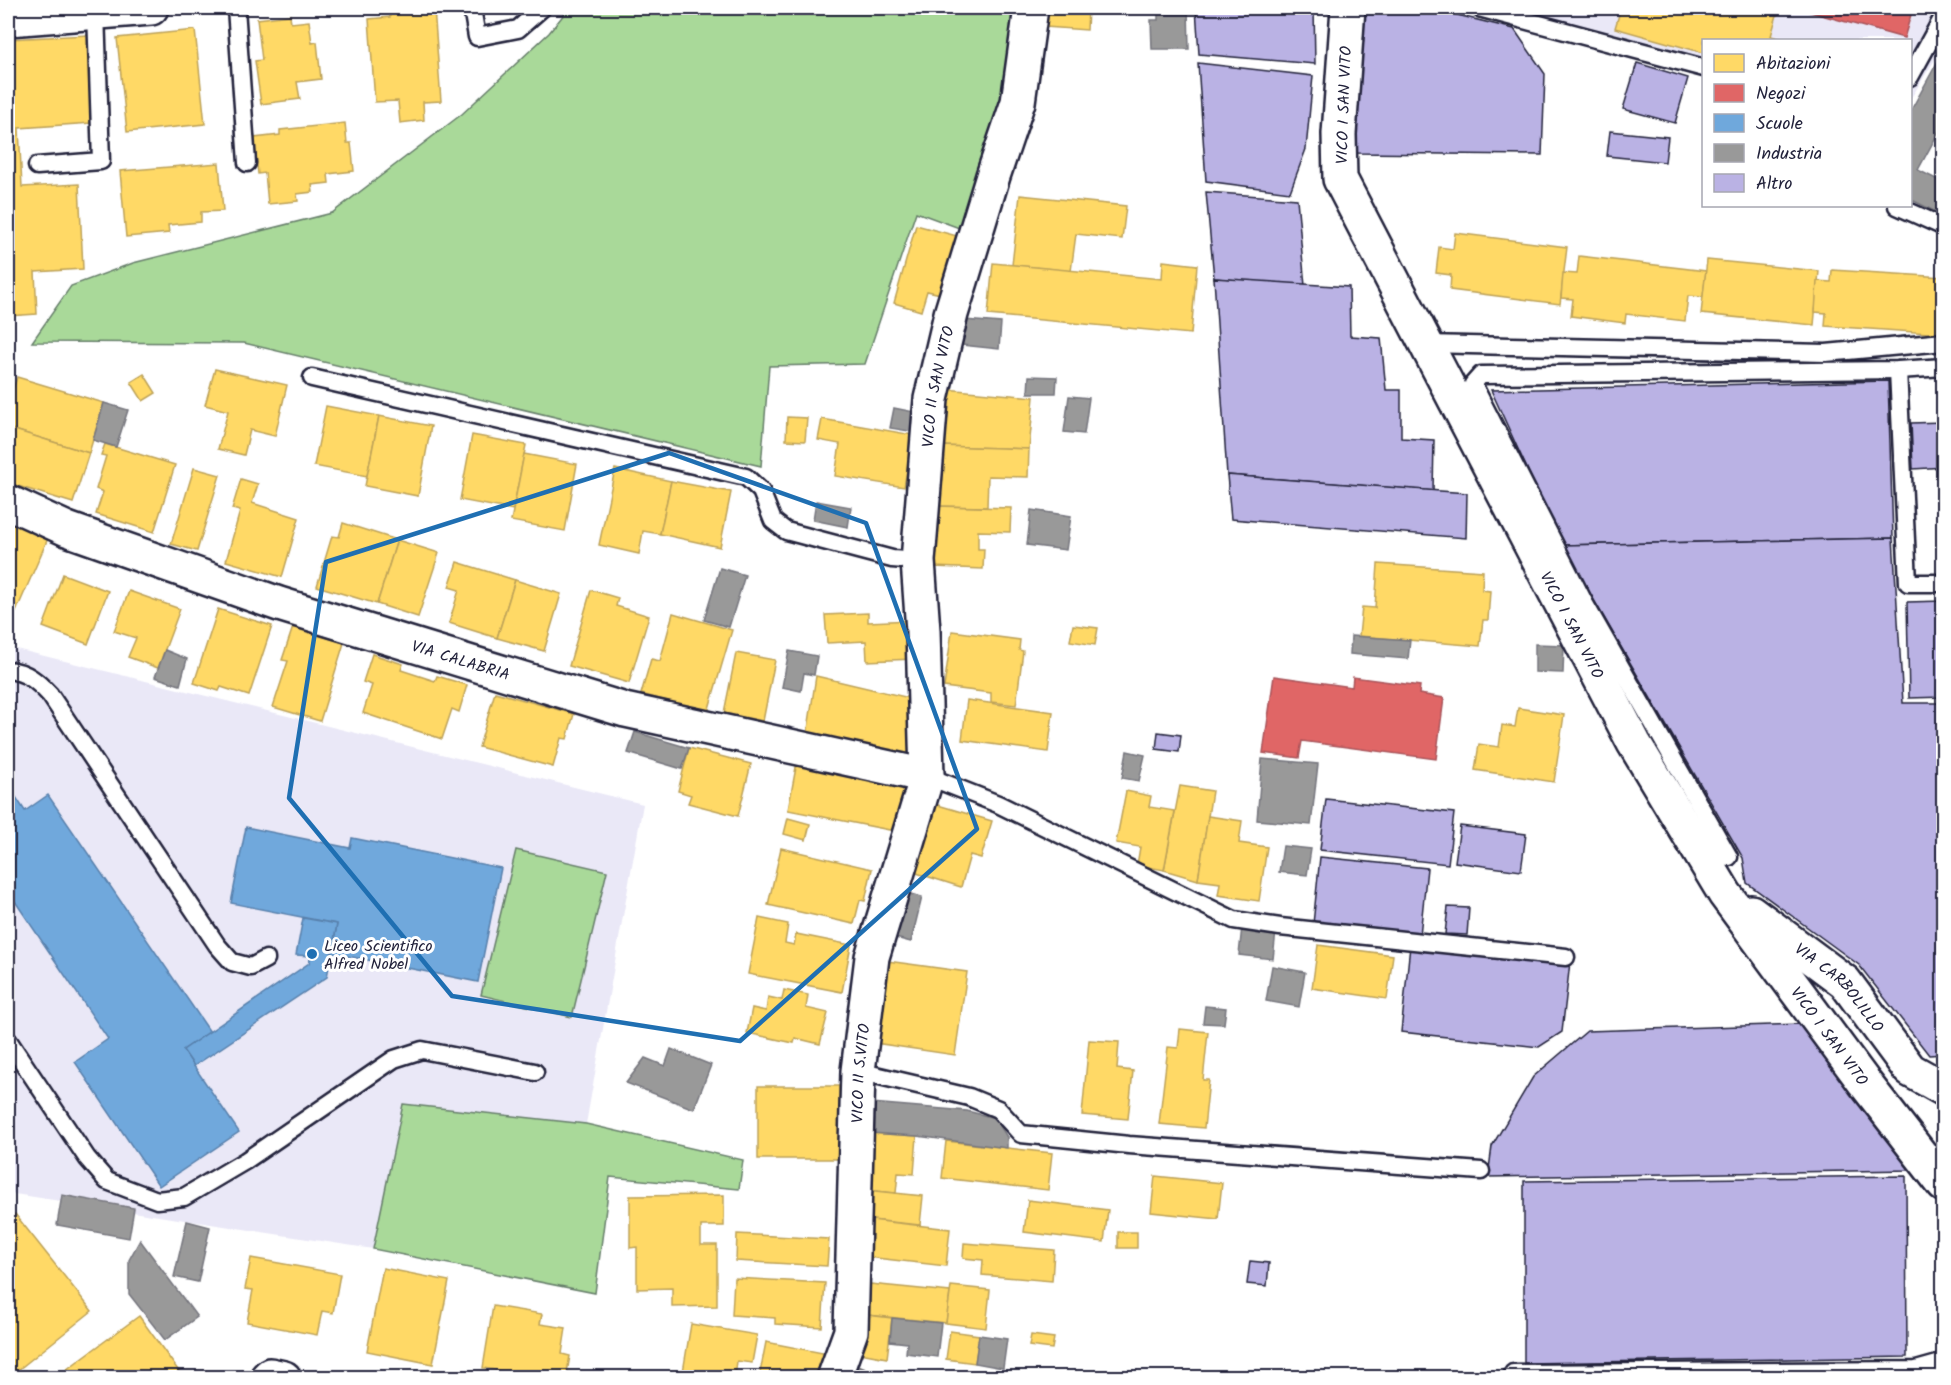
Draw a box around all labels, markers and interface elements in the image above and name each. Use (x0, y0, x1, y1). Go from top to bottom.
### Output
legend (1702, 39, 1912, 207)
street label: VICO I SAN VITO (1330, 45, 1359, 164)
text: Abitazioni (1756, 50, 1831, 79)
text: Negozi (1756, 80, 1806, 109)
text: Scuole (1756, 110, 1803, 139)
text: Industria (1756, 140, 1822, 169)
text: Altro (1756, 170, 1792, 199)
street label: VICO II SAN VITO (916, 324, 962, 448)
street label: VICO I SAN VITO (1533, 567, 1609, 684)
street label: VIA CALABRIA (408, 634, 513, 688)
place label: Liceo Scientifico Alfred Nobel (324, 934, 433, 977)
street label: VIA CARBOLILLO (1789, 937, 1889, 1038)
marker: Liceo Scientifico Alfred Nobel (305, 947, 319, 961)
street label: VICO I SAN VITO (1783, 982, 1874, 1092)
street label: VICO II S.VITO (846, 1022, 878, 1123)

